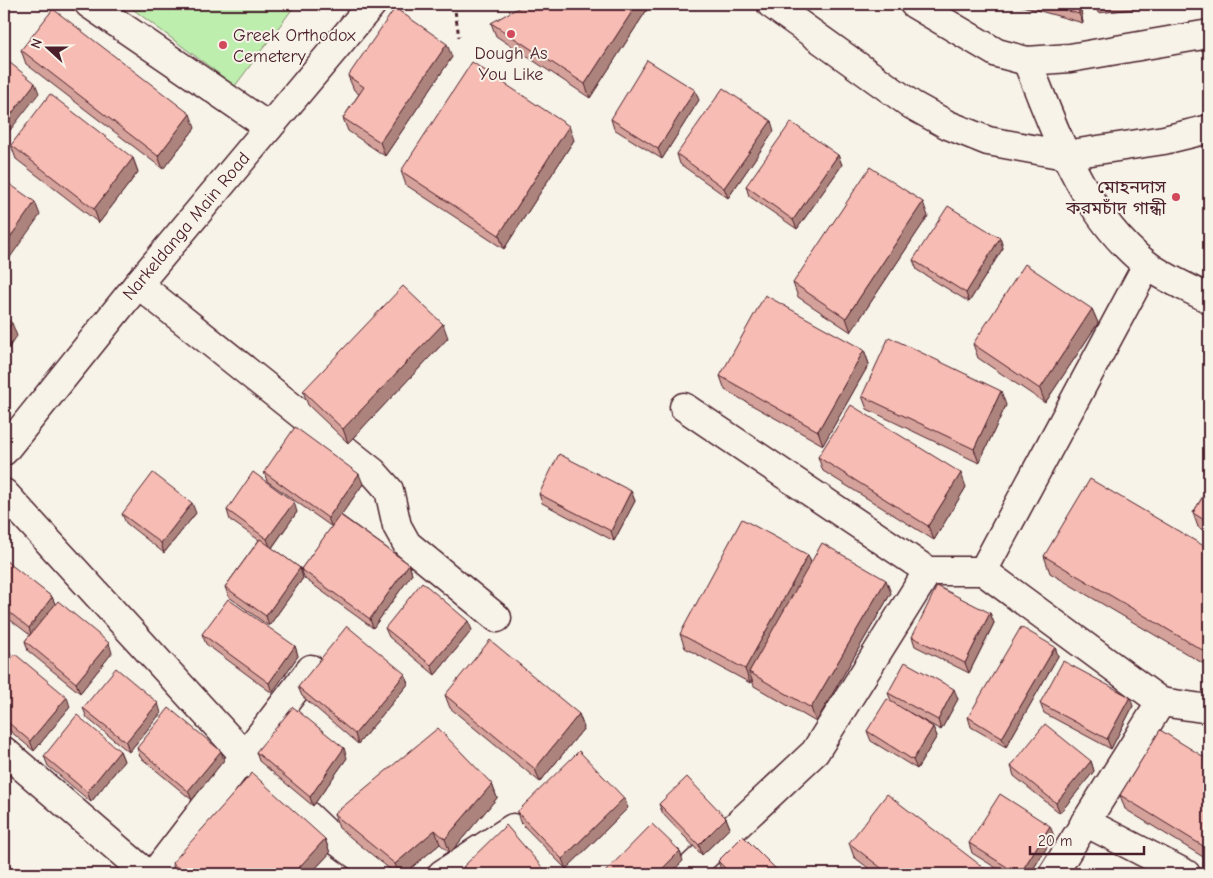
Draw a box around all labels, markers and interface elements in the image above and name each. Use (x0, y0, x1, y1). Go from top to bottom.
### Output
north arrow (22, 22, 72, 72)
place label: Greek Orthodox Cemetery (233, 25, 356, 67)
marker: Dough As You Like (505, 28, 517, 40)
text: N (27, 36, 46, 51)
marker: Greek Orthodox Cemetery (217, 39, 229, 51)
place label: Dough As You Like (474, 43, 548, 85)
street label: Narkeldanga Main Road (118, 148, 254, 304)
place label: মোহনদাস করমচাঁদ গান্ধী (1065, 177, 1167, 219)
marker: মোহনদাস করমচাঁদ গান্ধী (1170, 191, 1182, 203)
scale bar (1030, 823, 1144, 855)
text: 20 m (1038, 832, 1072, 850)

